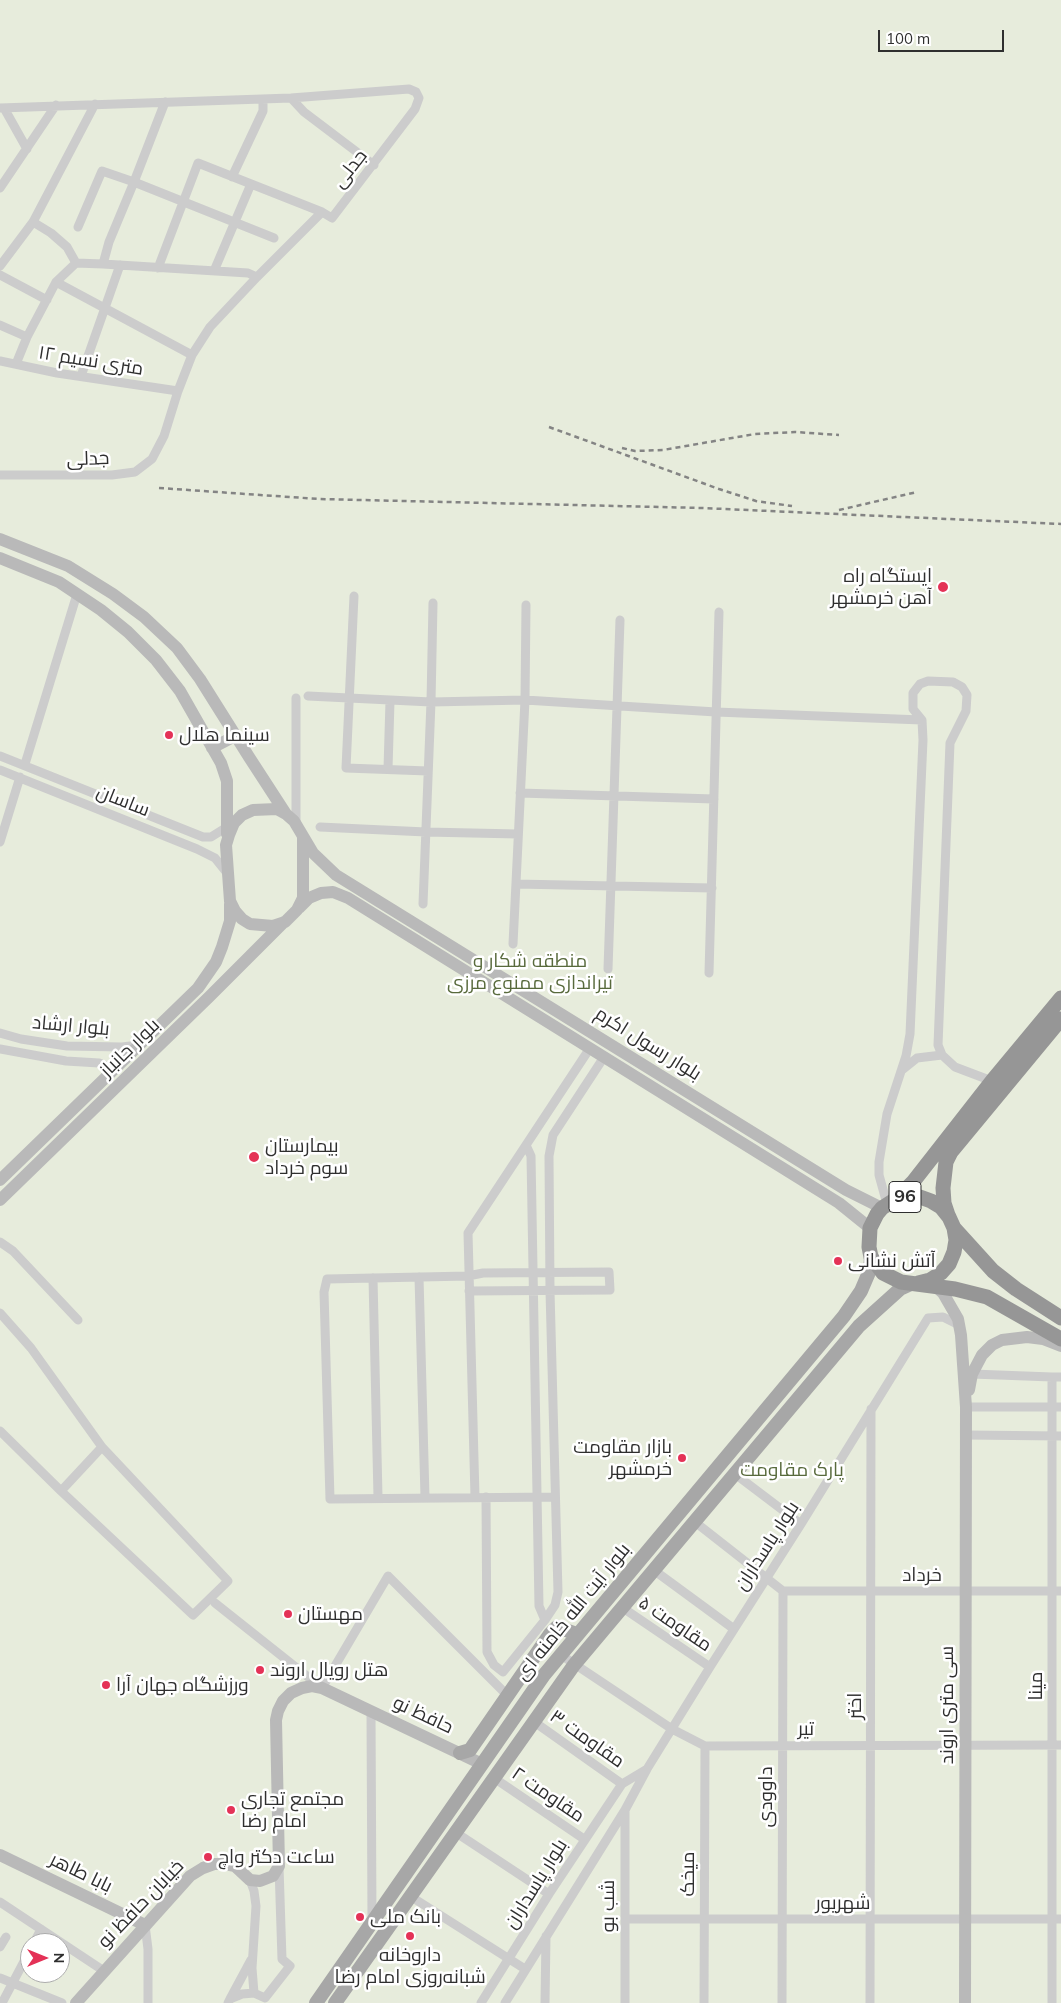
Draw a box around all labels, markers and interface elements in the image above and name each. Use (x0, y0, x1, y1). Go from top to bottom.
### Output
scale bar (881, 20, 1007, 52)
text: 100 m (886, 29, 930, 48)
street label: جدلی (328, 145, 372, 193)
street label: ۱۲ متری نسیم (37, 341, 145, 381)
street label: جدلی (66, 447, 110, 471)
place label: ایستگاه راه آهن خرمشهر (831, 565, 932, 609)
marker: ایستگاه راه آهن خرمشهر (936, 580, 950, 594)
place label: سینما هلال (179, 724, 270, 746)
marker: سینما هلال (163, 729, 175, 741)
street label: ساسان (93, 780, 153, 822)
park label: منطقه شکار و تیراندازی ممنوع مرزی (447, 950, 613, 994)
street label: بلوار رسول اکرم (591, 1002, 705, 1086)
street label: بلوار ارشاد (31, 1011, 111, 1041)
street label: بلوار جانباز (95, 1014, 165, 1082)
place label: بیمارستان سوم خرداد (265, 1135, 348, 1179)
marker: بیمارستان سوم خرداد (247, 1150, 261, 1164)
road number: 96 (889, 1182, 921, 1212)
place label: آتش نشانی (848, 1250, 936, 1272)
marker: آتش نشانی (832, 1255, 844, 1267)
place label: بازار مقاومت خرمشهر (573, 1436, 672, 1480)
marker: بازار مقاومت خرمشهر (676, 1452, 688, 1464)
park label: پارک مقاومت (740, 1459, 844, 1481)
street label: بلوار پاسداران (730, 1497, 804, 1595)
street label: بلوار آیت الله خامنه ای (511, 1539, 635, 1685)
street label: خرداد (902, 1564, 942, 1586)
street label: مقاومت ۵ (634, 1591, 716, 1657)
place label: مهستان (298, 1603, 363, 1625)
marker: مهستان (282, 1608, 294, 1620)
street label: سی متری اروند (936, 1646, 958, 1764)
place label: هتل رویال اروند (270, 1659, 388, 1681)
marker: هتل رویال اروند (254, 1664, 266, 1676)
street label: مینا (1025, 1672, 1047, 1700)
place label: ورزشگاه جهان آرا (116, 1674, 249, 1696)
marker: ورزشگاه جهان آرا (100, 1679, 112, 1691)
street label: حافظ نو (389, 1691, 457, 1739)
street label: اختر (844, 1693, 866, 1719)
street label: مقاومت ۳ (545, 1705, 629, 1773)
street label: تیر (798, 1718, 814, 1740)
street label: مقاومت ۲ (507, 1762, 589, 1828)
street label: داوودی (755, 1766, 777, 1828)
place label: مجتمع تجاری امام رضا (241, 1788, 344, 1832)
marker: مجتمع تجاری امام رضا (225, 1804, 237, 1816)
street label: بلوار پاسداران (499, 1835, 573, 1933)
place label: ساعت دکتر واچ (218, 1846, 335, 1868)
street label: بابا طاهر (46, 1848, 116, 1898)
marker: ساعت دکتر واچ (202, 1851, 214, 1863)
street label: میخک (677, 1852, 699, 1896)
street label: خیابان حافظ نو (93, 1855, 189, 1953)
street label: شب بو (597, 1880, 619, 1932)
street label: شهریور (815, 1892, 871, 1914)
place label: بانک ملی (370, 1906, 441, 1928)
marker: بانک ملی (354, 1911, 366, 1923)
marker: داروخانه شبانه‌روزی امام رضا (404, 1930, 416, 1942)
north arrow (20, 1933, 70, 1983)
place label: داروخانه شبانه‌روزی امام رضا (334, 1944, 486, 1988)
text: N (50, 1953, 68, 1963)

